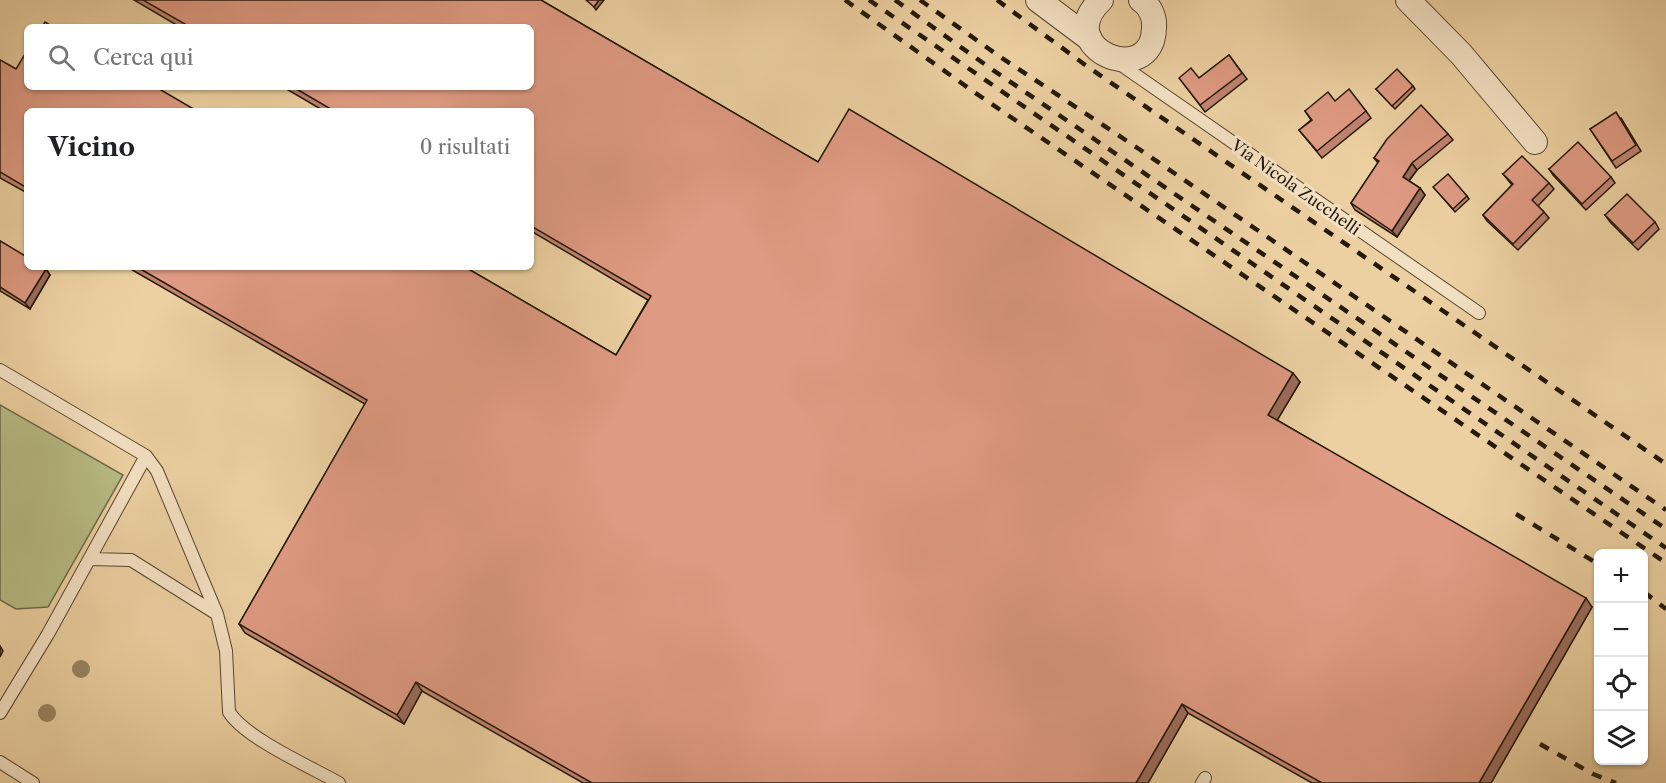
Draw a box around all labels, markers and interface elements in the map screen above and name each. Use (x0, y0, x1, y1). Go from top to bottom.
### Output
search box (24, 24, 534, 90)
icon: search (45, 41, 78, 74)
text: Cerca qui (93, 44, 194, 71)
text: Vicino (48, 131, 135, 163)
street label: Via Nicola Zucchelli (1227, 134, 1365, 239)
text: 0 risultati (420, 135, 510, 159)
map controls (1594, 549, 1648, 765)
button: + (1594, 549, 1648, 603)
button: − (1594, 603, 1648, 657)
button: locate (1594, 657, 1648, 711)
button: layers (1594, 711, 1648, 765)

